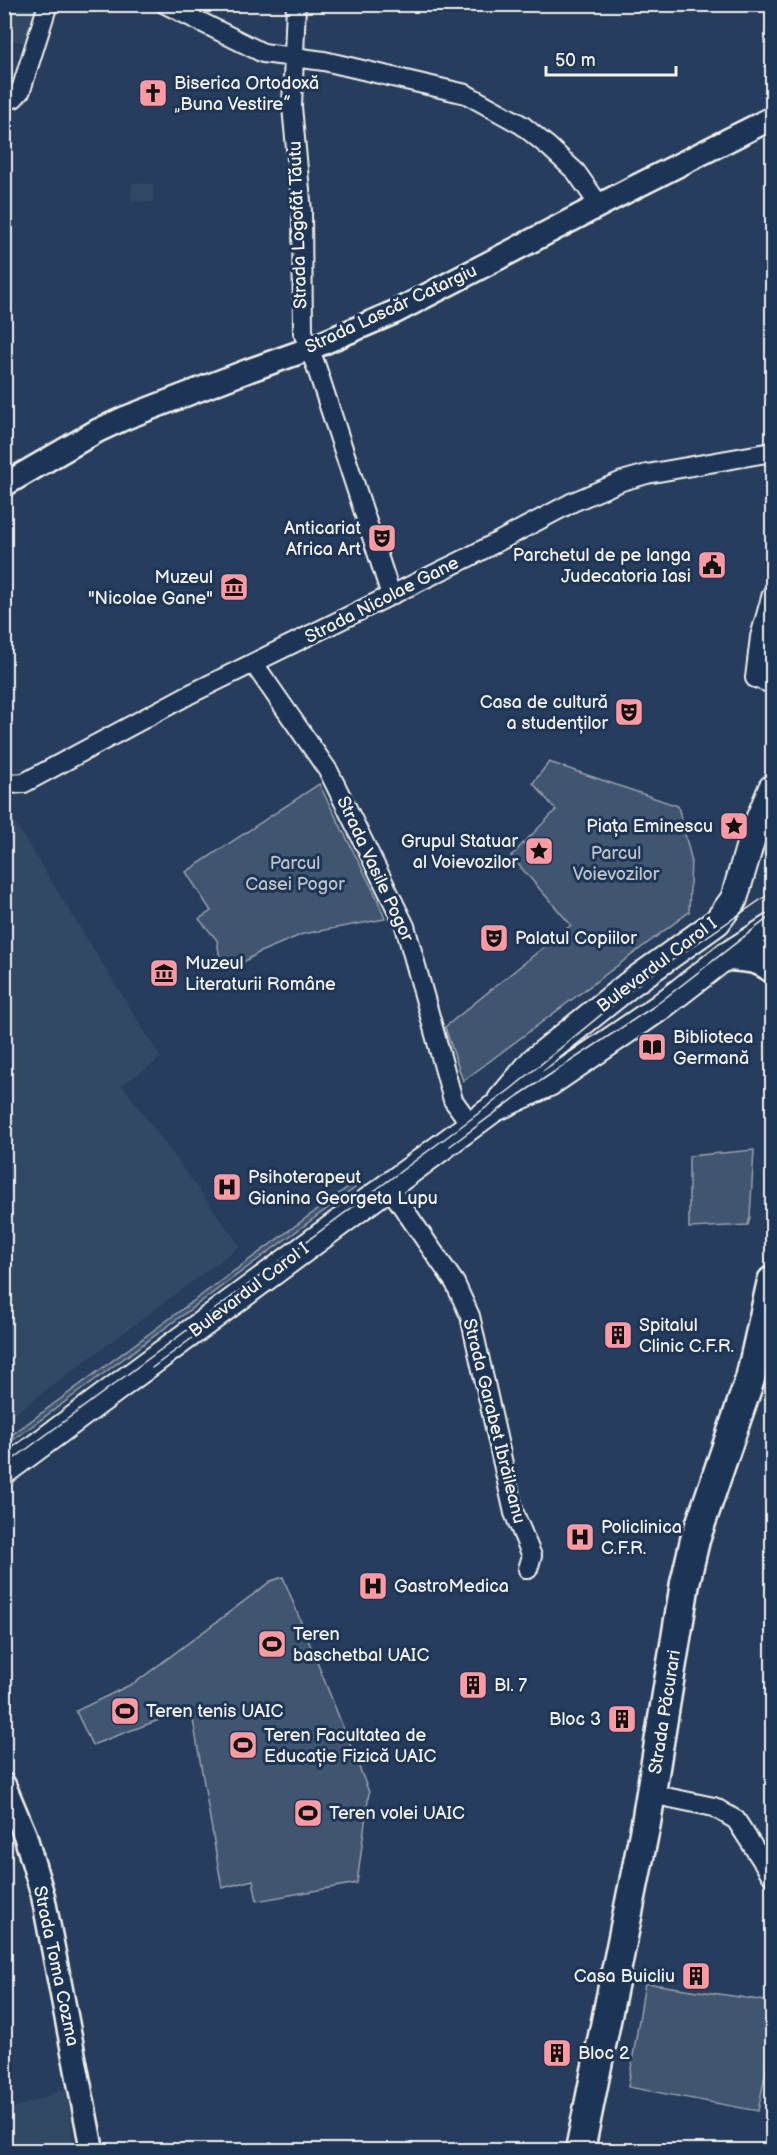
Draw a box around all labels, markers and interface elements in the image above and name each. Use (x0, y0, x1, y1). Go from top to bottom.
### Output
scale bar (546, 39, 676, 77)
text: 50 m (555, 50, 596, 71)
place label: Biserica Ortodoxă „Buna Vestire” (174, 73, 319, 115)
church icon: Biserica Ortodoxă „Buna Vestire” (137, 77, 169, 109)
street label: Strada Logofăt Tăutu (285, 141, 311, 309)
street label: Strada Lascăr Catargiu (302, 260, 480, 358)
place label: Anticariat Africa Art (284, 518, 361, 560)
theatre icon: Anticariat Africa Art (366, 522, 398, 554)
place label: Parchetul de pe langa Judecatoria Iasi (513, 545, 691, 587)
public building icon: Parchetul de pe langa Judecatoria Iasi (696, 549, 728, 581)
street label: Strada Nicolae Gane (302, 552, 463, 648)
place label: Muzeul "Nicolae Gane" (88, 567, 213, 609)
museum icon: Muzeul "Nicolae Gane" (218, 571, 250, 603)
place label: Casa de cultură a studenților (480, 692, 608, 734)
theatre icon: Casa de cultură a studenților (613, 696, 645, 728)
street label: Strada Vasile Pogor (332, 793, 418, 945)
place icon: Piața Eminescu (718, 810, 750, 842)
place label: Piața Eminescu (586, 816, 713, 837)
place label: Grupul Statuar al Voievozilor (401, 831, 518, 873)
place icon: Grupul Statuar al Voievozilor (523, 835, 555, 867)
park label: Parcul Voievozilor (573, 843, 660, 885)
park label: Parcul Casei Pogor (245, 853, 345, 895)
street label: Bulevardul Carol I (593, 913, 721, 1017)
theatre icon: Palatul Copiilor (478, 922, 510, 954)
place label: Palatul Copiilor (515, 928, 637, 949)
place label: Muzeul Literaturii Române (185, 953, 336, 995)
museum icon: Muzeul Literaturii Române (148, 957, 180, 989)
place label: Biblioteca Germană (673, 1027, 753, 1069)
library icon: Biblioteca Germană (636, 1031, 668, 1063)
place label: Psihoterapeut Gianina Georgeta Lupu (248, 1167, 438, 1209)
hospital icon: Psihoterapeut Gianina Georgeta Lupu (211, 1171, 243, 1203)
street label: Bulevardul Carol I (185, 1238, 313, 1342)
place label: Spitalul Clinic C.F.R. (639, 1315, 734, 1357)
street label: Strada Garabet Ibrăileanu (458, 1316, 530, 1526)
building icon: Spitalul Clinic C.F.R. (602, 1319, 634, 1351)
place label: Policlinica C.F.R. (601, 1517, 682, 1559)
hospital icon: Policlinica C.F.R. (564, 1521, 596, 1553)
hospital icon: GastroMedica (357, 1570, 389, 1602)
place label: GastroMedica (394, 1576, 509, 1597)
place label: Teren baschetbal UAIC (293, 1624, 429, 1666)
sports icon: Teren baschetbal UAIC (256, 1628, 288, 1660)
street label: Strada Păcurari (645, 1648, 685, 1776)
building icon: Bl. 7 (457, 1669, 489, 1701)
place label: Bl. 7 (494, 1675, 527, 1696)
sports icon: Teren tenis UAIC (109, 1695, 141, 1727)
place label: Teren tenis UAIC (146, 1701, 284, 1722)
building icon: Bloc 3 (606, 1703, 638, 1735)
place label: Bloc 3 (549, 1709, 601, 1730)
place label: Teren Facultatea de Educație Fizică UAIC (264, 1725, 436, 1767)
sports icon: Teren Facultatea de Educație Fizică UAIC (227, 1729, 259, 1761)
sports icon: Teren volei UAIC (292, 1797, 324, 1829)
place label: Teren volei UAIC (329, 1803, 465, 1824)
street label: Strada Toma Cozma (29, 1884, 83, 2048)
building icon: Casa Buicliu (680, 1960, 712, 1992)
place label: Casa Buicliu (574, 1966, 675, 1987)
building icon: Bloc 2 (541, 2037, 573, 2069)
place label: Bloc 2 (578, 2043, 630, 2064)

